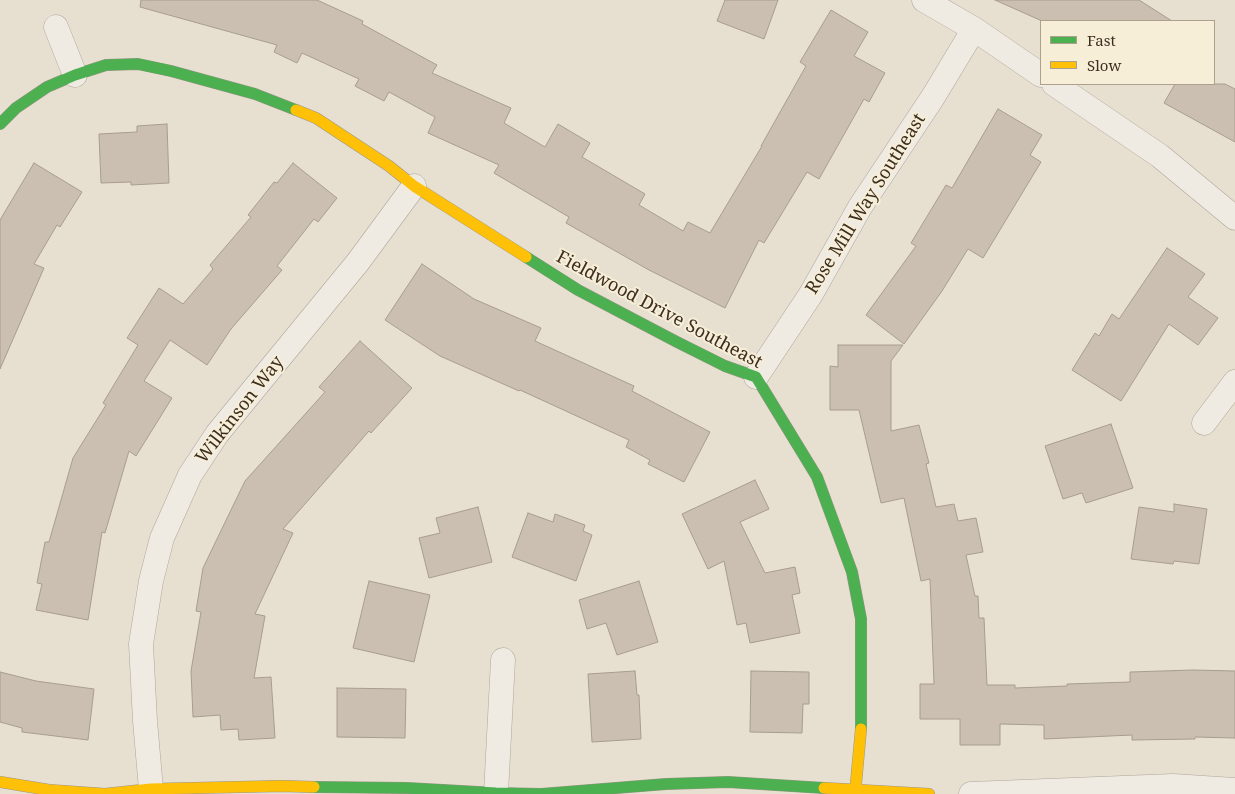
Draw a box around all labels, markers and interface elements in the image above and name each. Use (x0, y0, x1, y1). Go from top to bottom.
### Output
legend (1040, 20, 1215, 85)
text: Fast (1087, 30, 1116, 50)
text: Slow (1087, 55, 1121, 75)
street label: Rose Mill Way Southeast (801, 110, 931, 298)
street label: Fieldwood Drive Southeast (552, 246, 766, 374)
street label: Wilkinson Way (191, 352, 289, 468)

